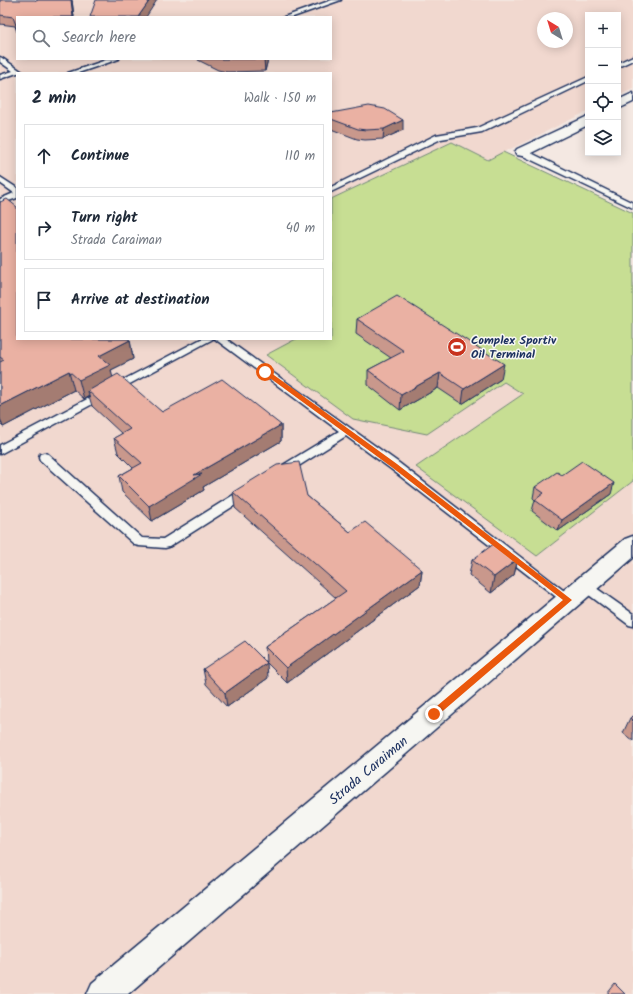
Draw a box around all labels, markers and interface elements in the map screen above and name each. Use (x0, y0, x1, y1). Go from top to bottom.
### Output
north arrow (537, 12, 573, 48)
map controls (585, 12, 621, 156)
button: + (585, 12, 621, 48)
search box (16, 16, 332, 60)
text: Search here (62, 26, 136, 50)
icon: search (30, 27, 52, 49)
button: − (585, 48, 621, 84)
button: locate (585, 84, 621, 120)
text: 2 min (32, 85, 76, 112)
text: Walk · 150 m (244, 88, 316, 109)
button: layers (585, 120, 621, 156)
text: Continue (71, 144, 129, 168)
icon: ahead (33, 145, 55, 167)
text: 110 m (285, 146, 315, 167)
text: Turn right (71, 206, 138, 230)
icon: right (33, 217, 55, 239)
text: 40 m (286, 218, 315, 239)
text: Strada Caraiman (71, 230, 162, 251)
text: Arrive at destination (71, 288, 210, 312)
icon: arrive (33, 289, 55, 311)
place label: Complex Sportiv Oil Terminal (471, 331, 557, 364)
sports icon: Complex Sportiv Oil Terminal (446, 336, 468, 358)
route start (256, 363, 274, 381)
route end (425, 705, 443, 723)
street label: Strada Caraiman (324, 731, 413, 811)

